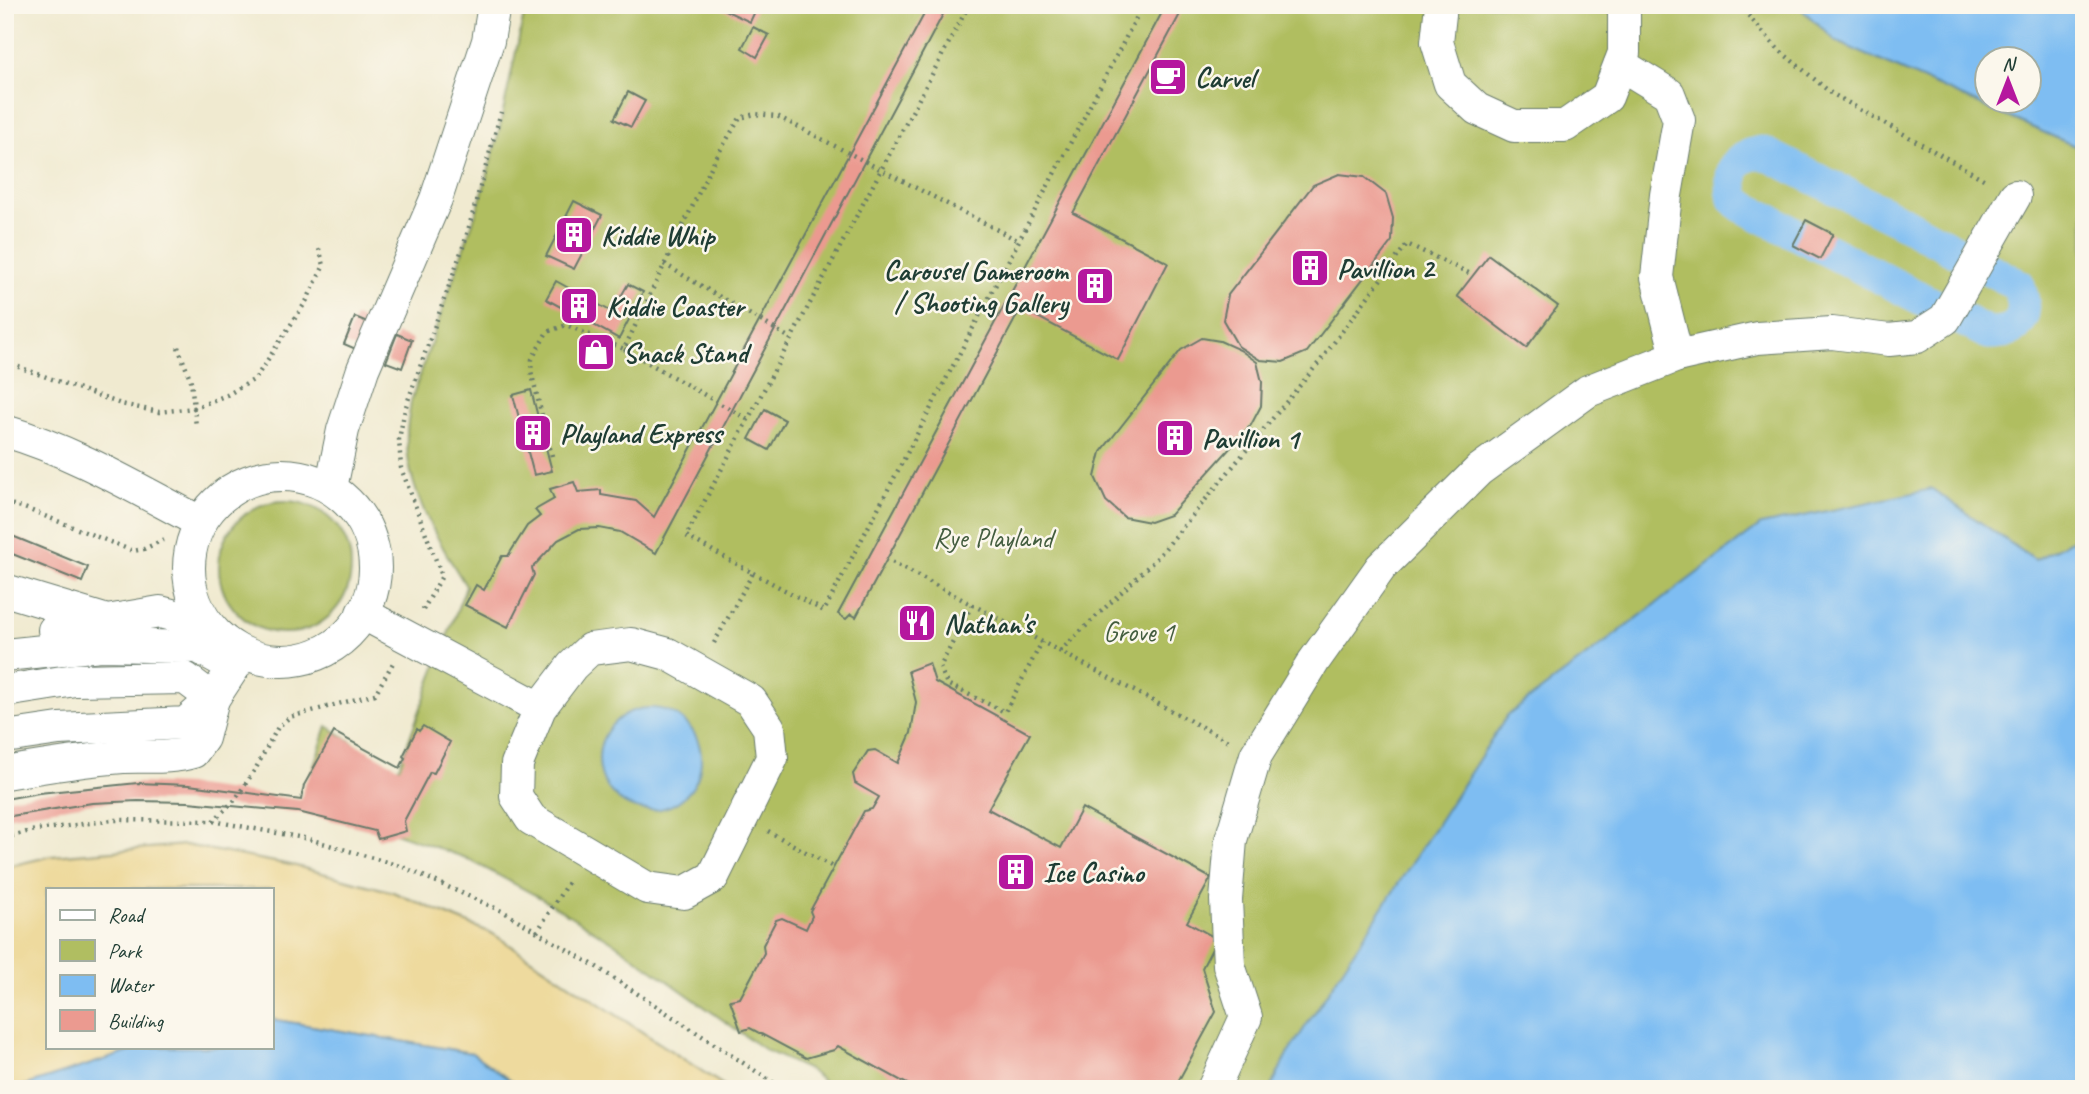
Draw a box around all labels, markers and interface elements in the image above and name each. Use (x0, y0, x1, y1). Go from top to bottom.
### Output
north arrow (1974, 46, 2044, 116)
text: N (2002, 52, 2017, 76)
cafe icon: Carvel (1147, 56, 1189, 98)
place label: Carvel (1195, 60, 1260, 95)
building icon: Kiddie Whip (553, 214, 595, 256)
place label: Kiddie Whip (601, 218, 717, 253)
building icon: Pavillion 2 (1289, 247, 1331, 289)
place label: Pavillion 2 (1337, 251, 1436, 286)
place label: Carousel Gameroom / Shooting Gallery (884, 253, 1070, 321)
building icon: Carousel Gameroom / Shooting Gallery (1074, 265, 1116, 307)
building icon: Kiddie Coaster (558, 285, 600, 327)
place label: Kiddie Coaster (606, 289, 747, 324)
shop icon: Snack Stand (575, 331, 617, 373)
place label: Snack Stand (623, 335, 752, 370)
building icon: Playland Express (512, 412, 554, 454)
place label: Playland Express (560, 416, 725, 452)
building icon: Pavillion 1 (1154, 417, 1196, 459)
place label: Pavillion 1 (1202, 421, 1302, 456)
park label: Rye Playland (933, 520, 1057, 555)
restaurant icon: Nathan's (896, 602, 938, 644)
place label: Nathan's (944, 606, 1037, 641)
park label: Grove 1 (1103, 614, 1176, 649)
building icon: Ice Casino (995, 851, 1037, 893)
place label: Ice Casino (1043, 855, 1145, 890)
legend (46, 888, 273, 1048)
text: Road (108, 902, 147, 928)
text: Park (108, 938, 143, 964)
text: Water (108, 972, 155, 998)
text: Building (108, 1008, 165, 1034)

